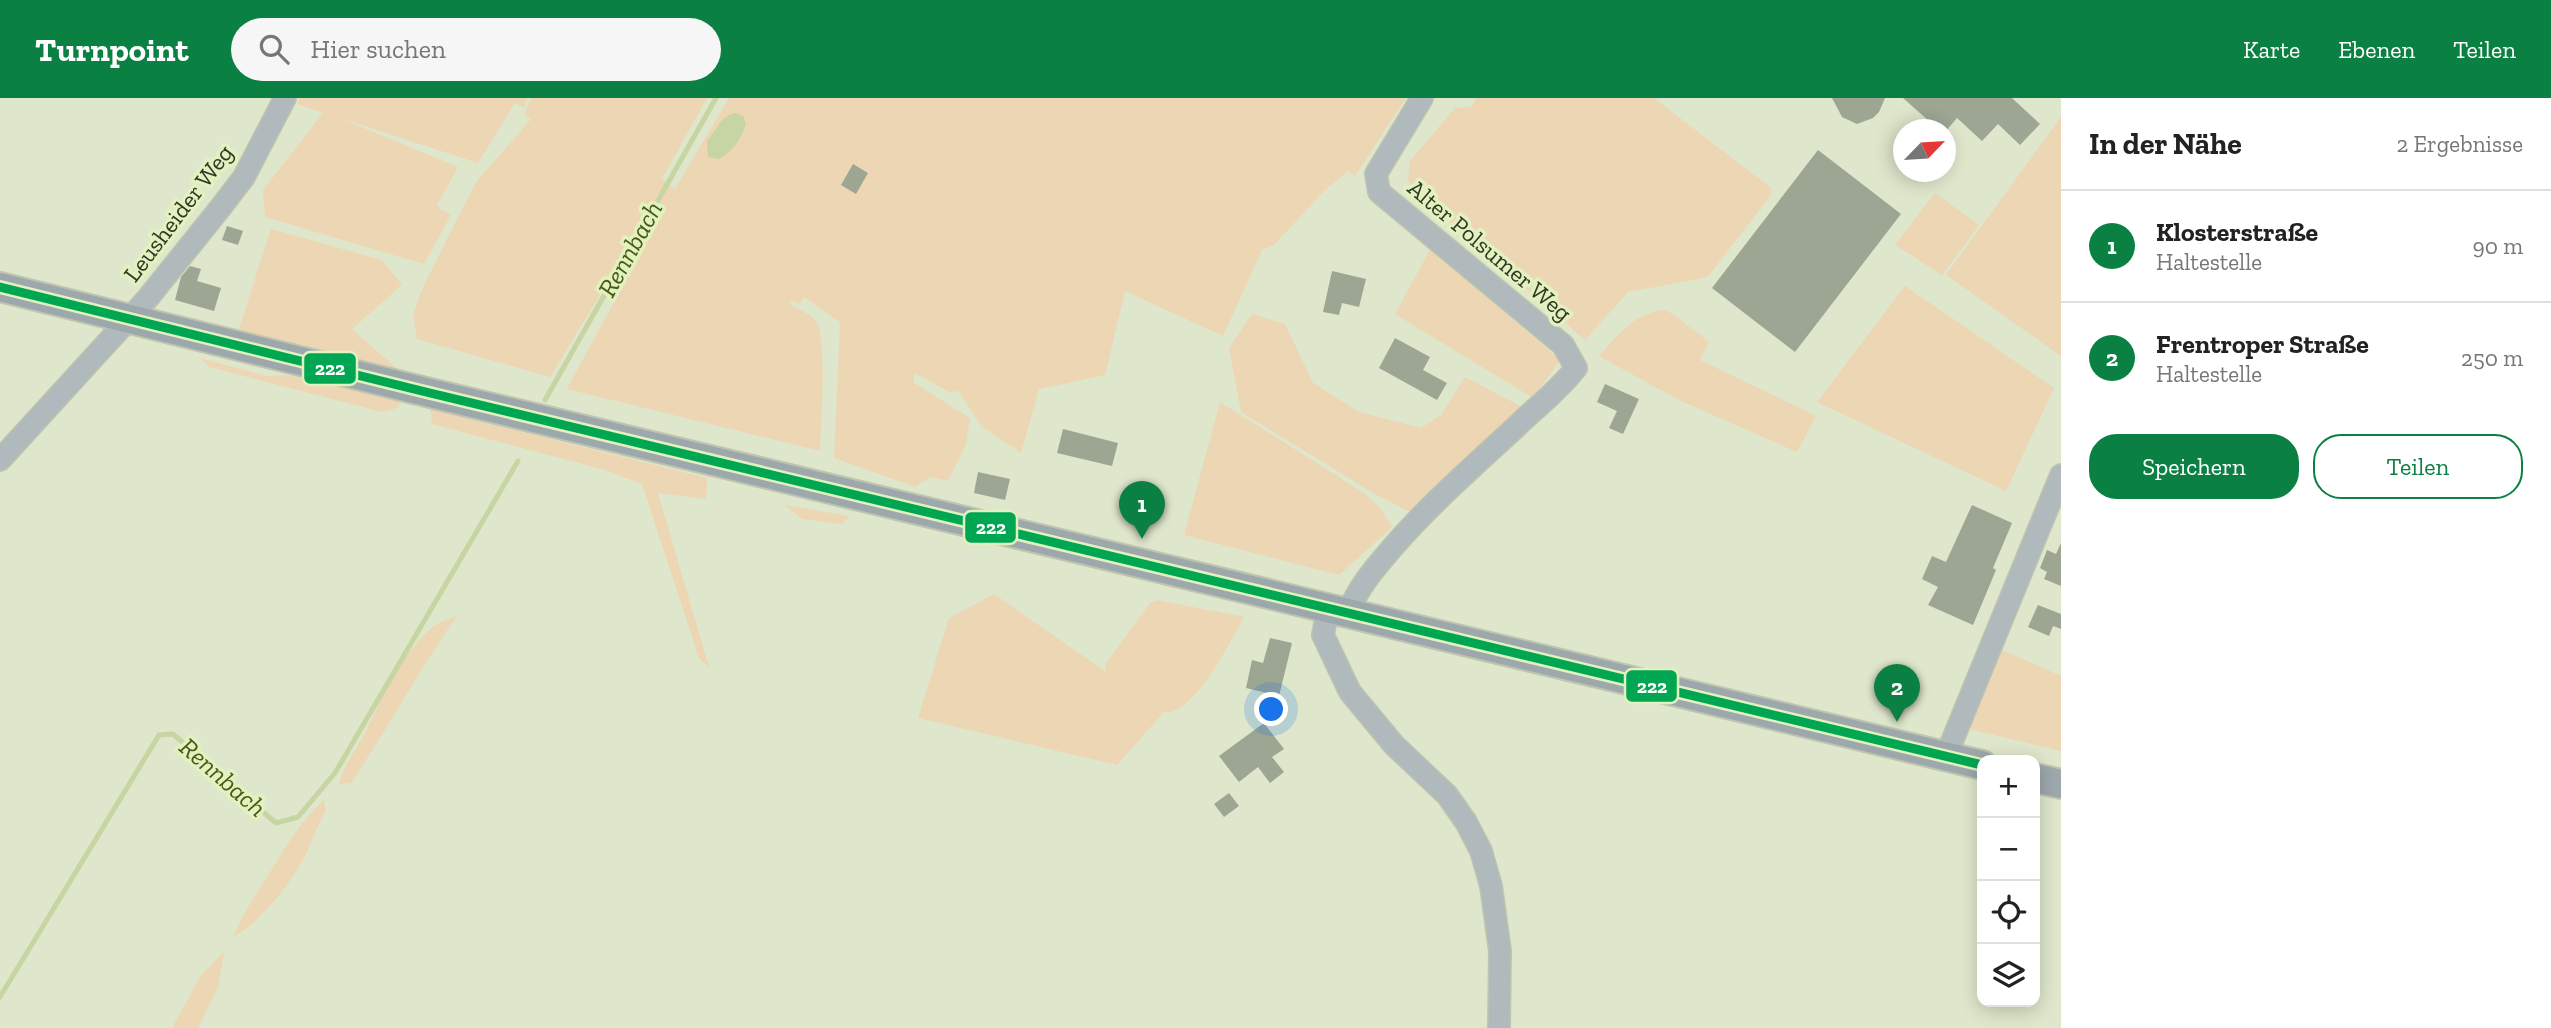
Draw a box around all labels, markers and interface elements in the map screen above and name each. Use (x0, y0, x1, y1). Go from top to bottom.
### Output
search box (231, 18, 721, 81)
text: Turnpoint (35, 30, 189, 69)
icon: search (255, 30, 293, 68)
text: Hier suchen (311, 33, 446, 65)
text: Karte (2243, 35, 2300, 64)
text: Ebenen (2338, 35, 2415, 64)
text: Teilen (2453, 35, 2516, 64)
north arrow (1893, 119, 1956, 182)
text: In der Nähe (2089, 126, 2242, 162)
text: 2 Ergebnisse (2396, 130, 2523, 158)
street label: Leusheider Weg (117, 139, 239, 287)
street label: Alter Polsumer Weg (1402, 173, 1578, 327)
water label: Rennbach (591, 195, 669, 303)
text: Klosterstraße (2156, 216, 2318, 248)
text: 1 (2107, 232, 2117, 260)
text: 90 m (2472, 232, 2523, 260)
text: Haltestelle (2156, 248, 2262, 276)
text: Frentroper Straße (2156, 328, 2369, 360)
text: 2 (2106, 344, 2118, 372)
text: 250 m (2461, 344, 2523, 372)
line badge: 222 (303, 352, 357, 385)
text: 222 (315, 357, 345, 380)
text: Haltestelle (2156, 360, 2262, 388)
button: Speichern (2089, 434, 2299, 499)
button: Teilen (2313, 434, 2523, 499)
pin: 1 (1119, 481, 1165, 539)
line badge: 222 (964, 511, 1017, 544)
text: 222 (976, 516, 1006, 539)
pin: 2 (1874, 664, 1920, 722)
line badge: 222 (1625, 669, 1678, 703)
text: 222 (1637, 675, 1667, 698)
your location (1254, 692, 1288, 726)
water label: Rennbach (173, 731, 273, 823)
map controls (1977, 755, 2040, 1007)
button: + (1977, 755, 2040, 818)
button: − (1977, 818, 2040, 881)
button: locate (1977, 881, 2040, 944)
button: layers (1977, 944, 2040, 1007)

